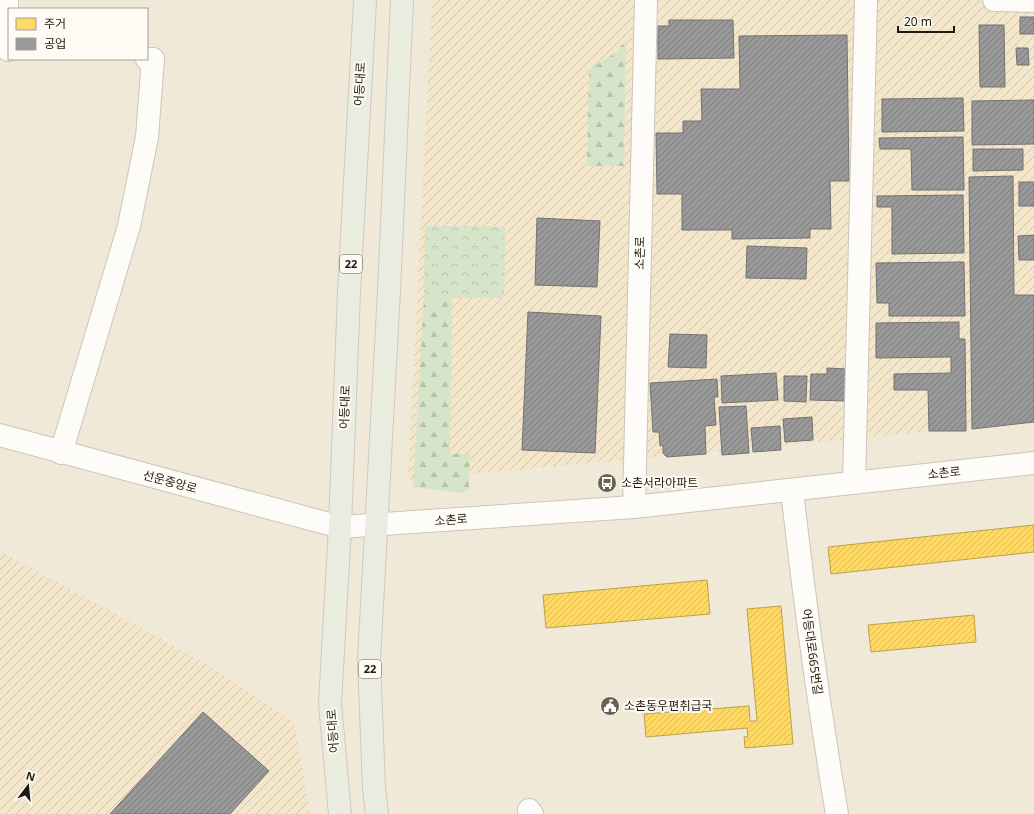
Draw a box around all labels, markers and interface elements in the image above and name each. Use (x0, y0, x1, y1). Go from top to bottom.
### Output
legend (8, 8, 148, 60)
scale bar (898, 8, 954, 34)
text: 20 m (904, 13, 932, 30)
text: 주거 (44, 15, 66, 32)
text: 공업 (44, 35, 66, 52)
street label: 어등대로 (350, 61, 369, 106)
street label: 소촌로 (631, 236, 648, 270)
road number: 22 (340, 255, 362, 273)
street label: 어등대로 (335, 385, 354, 429)
street label: 소촌로 (927, 462, 961, 483)
street label: 선운중앙로 (141, 466, 199, 497)
bus stop icon: 소촌서라아파트 (596, 472, 618, 494)
place label: 소촌서라아파트 (621, 474, 698, 491)
street label: 소촌로 (434, 510, 468, 529)
street label: 어등대로665번길 (798, 608, 827, 696)
road number: 22 (359, 660, 381, 678)
public building icon: 소촌동우편취급국 (599, 695, 621, 717)
place label: 소촌동우편취급국 (624, 697, 712, 714)
street label: 어등대로 (322, 708, 343, 754)
north arrow (8, 766, 48, 806)
text: N (25, 767, 37, 784)

